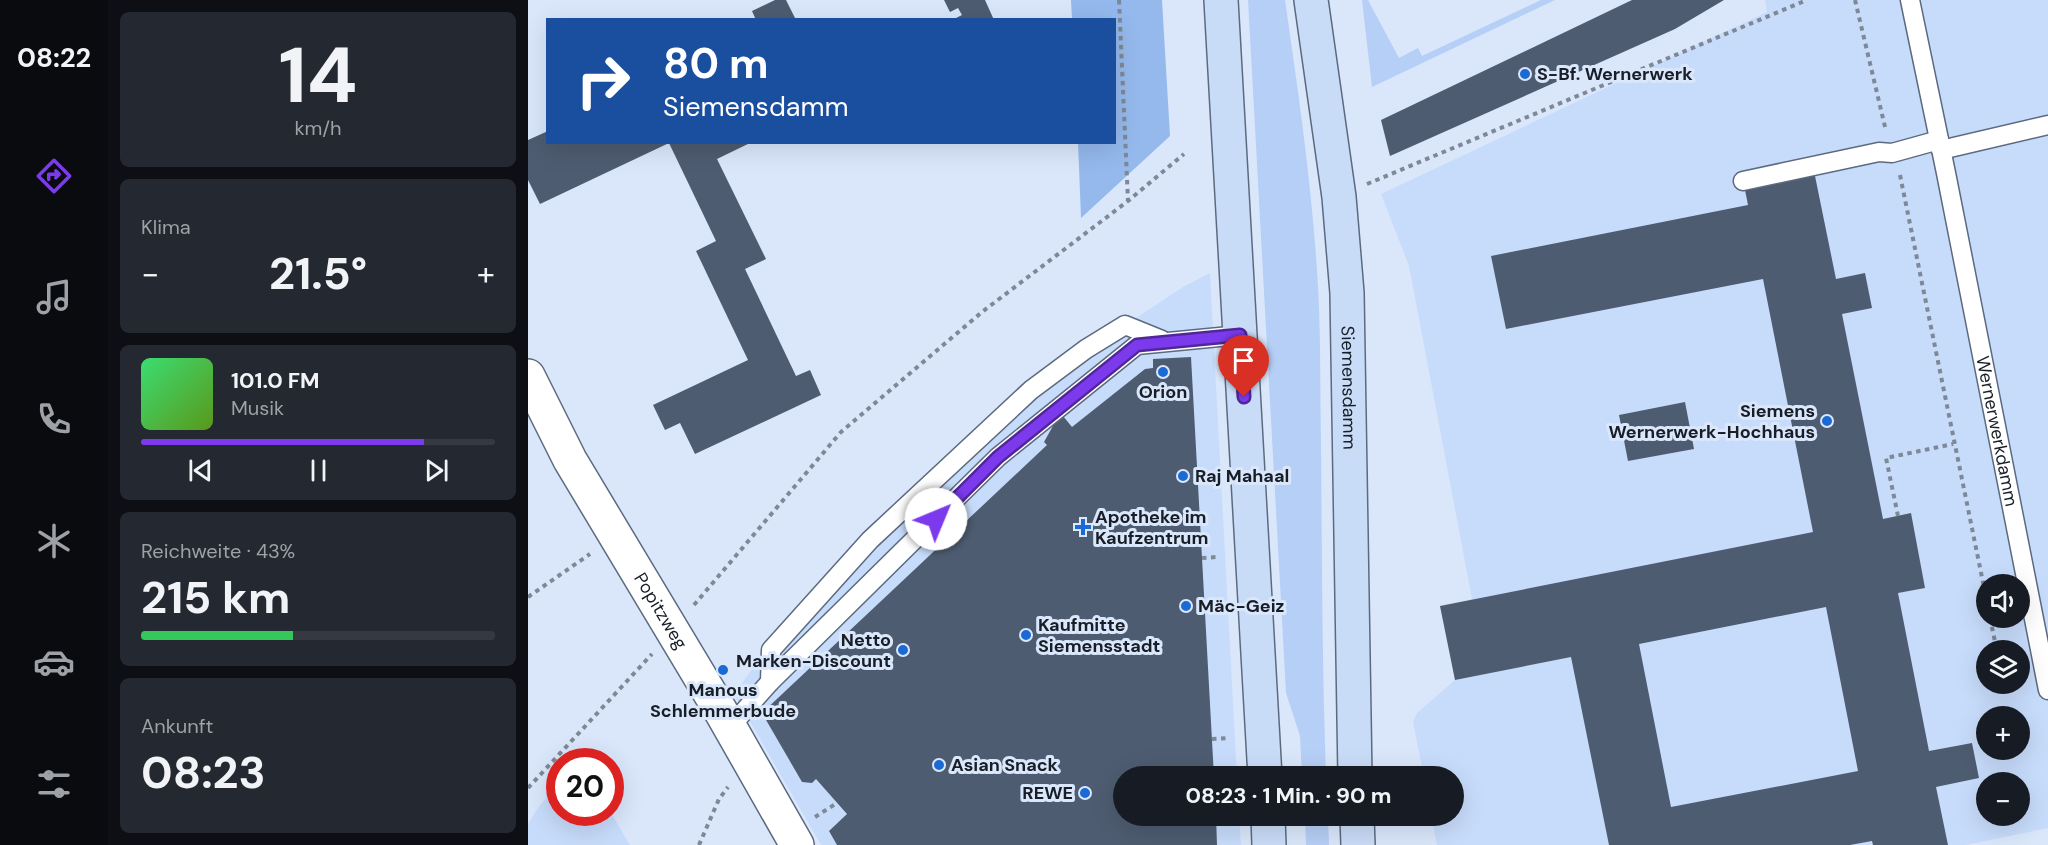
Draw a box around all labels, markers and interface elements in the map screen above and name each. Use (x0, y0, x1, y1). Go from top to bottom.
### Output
text: 14 (278, 25, 358, 126)
text: 80 m (663, 36, 769, 91)
text: 08:22 (17, 40, 91, 75)
icon: right (564, 42, 642, 120)
place label: S-Bf. Wernerwerk (1537, 62, 1693, 86)
marker: S-Bf. Wernerwerk (1518, 67, 1532, 81)
text: Siemensdamm (663, 89, 849, 124)
text: km/h (294, 115, 342, 141)
icon: directions (33, 155, 75, 197)
text: Klima (141, 214, 191, 240)
text: 21.5° (269, 244, 367, 303)
text: − (141, 252, 159, 295)
text: + (477, 252, 495, 295)
icon: music (33, 276, 75, 318)
street label: Siemensdamm (1336, 326, 1362, 450)
pin (1218, 335, 1269, 397)
icon: arrive (1227, 344, 1260, 377)
street label: Wernerwerkdamm (1970, 354, 2024, 508)
marker: Orion (1156, 365, 1170, 379)
text: 101.0 FM (231, 366, 320, 395)
place label: Orion (1139, 380, 1187, 404)
text: Musik (231, 395, 284, 421)
icon: phone (33, 398, 75, 440)
place label: Siemens Wernerwerk-Hochhaus (1609, 399, 1815, 444)
marker: Siemens Wernerwerk-Hochhaus (1820, 414, 1834, 428)
icon: previous (184, 454, 217, 487)
icon: pause (302, 454, 335, 487)
icon: next (420, 454, 453, 487)
place label: Raj Mahaal (1195, 464, 1289, 488)
marker: Raj Mahaal (1176, 469, 1190, 483)
position arrow (904, 487, 968, 551)
place label: Apotheke im Kaufzentrum (1095, 505, 1208, 550)
icon: climate (33, 520, 75, 562)
marker: Apotheke im Kaufzentrum (1076, 520, 1090, 534)
text: Reichweite · 43% (141, 538, 295, 564)
text: 215 km (141, 568, 290, 627)
street label: Popitzweg (628, 568, 693, 654)
map controls (1976, 574, 2030, 826)
button: sound (1976, 574, 2030, 628)
place label: Mäc-Geiz (1198, 594, 1285, 618)
marker: Mäc-Geiz (1179, 599, 1193, 613)
place label: Kaufmitte Siemensstadt (1038, 613, 1160, 658)
place label: Netto Marken-Discount (736, 628, 891, 673)
marker: Kaufmitte Siemensstadt (1019, 628, 1033, 642)
button: layers (1976, 640, 2030, 694)
icon: car (33, 641, 75, 683)
marker: Netto Marken-Discount (896, 643, 910, 657)
marker: Manous Schlemmerbude (716, 663, 730, 677)
place label: Manous Schlemmerbude (650, 678, 796, 723)
button: + (1976, 706, 2030, 760)
text: Ankunft (141, 713, 213, 739)
text: 08:23 (141, 743, 266, 802)
speed limit sign: 20 (546, 748, 624, 826)
place label: Asian Snack (951, 753, 1059, 777)
marker: Asian Snack (932, 758, 946, 772)
icon: filters (33, 763, 75, 805)
button: − (1976, 772, 2030, 826)
place label: REWE (1022, 781, 1073, 805)
text: 08:23 · 1 Min. · 90 m (1186, 781, 1391, 810)
marker: REWE (1078, 786, 1092, 800)

